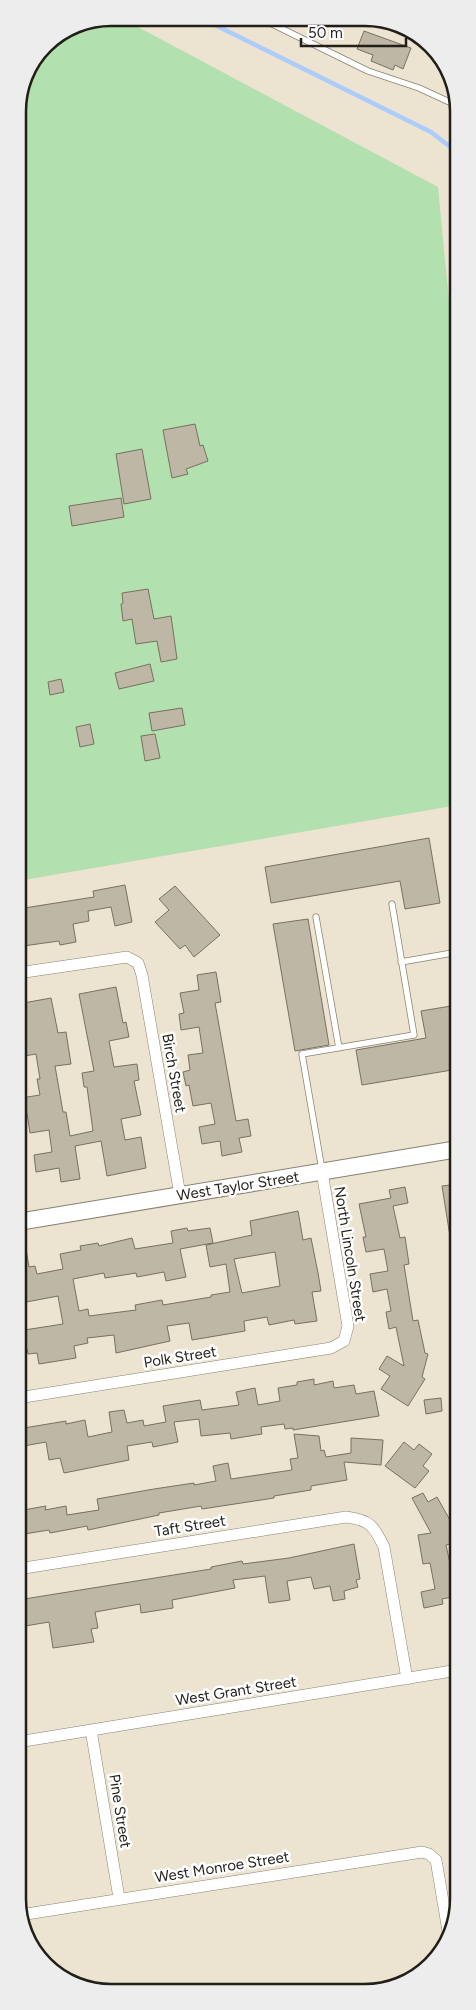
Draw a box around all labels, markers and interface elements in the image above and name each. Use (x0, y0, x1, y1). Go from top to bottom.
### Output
scale bar (301, 15, 406, 47)
text: 50 m (308, 24, 343, 42)
street label: Birch Street (158, 1032, 190, 1114)
street label: West Taylor Street (175, 1167, 301, 1205)
street label: North Lincoln Street (330, 1185, 370, 1323)
street label: Polk Street (142, 1342, 218, 1372)
street label: Taft Street (153, 1511, 227, 1541)
street label: West Grant Street (174, 1673, 298, 1709)
street label: Pine Street (105, 1773, 135, 1849)
street label: West Monroe Street (154, 1847, 291, 1887)

